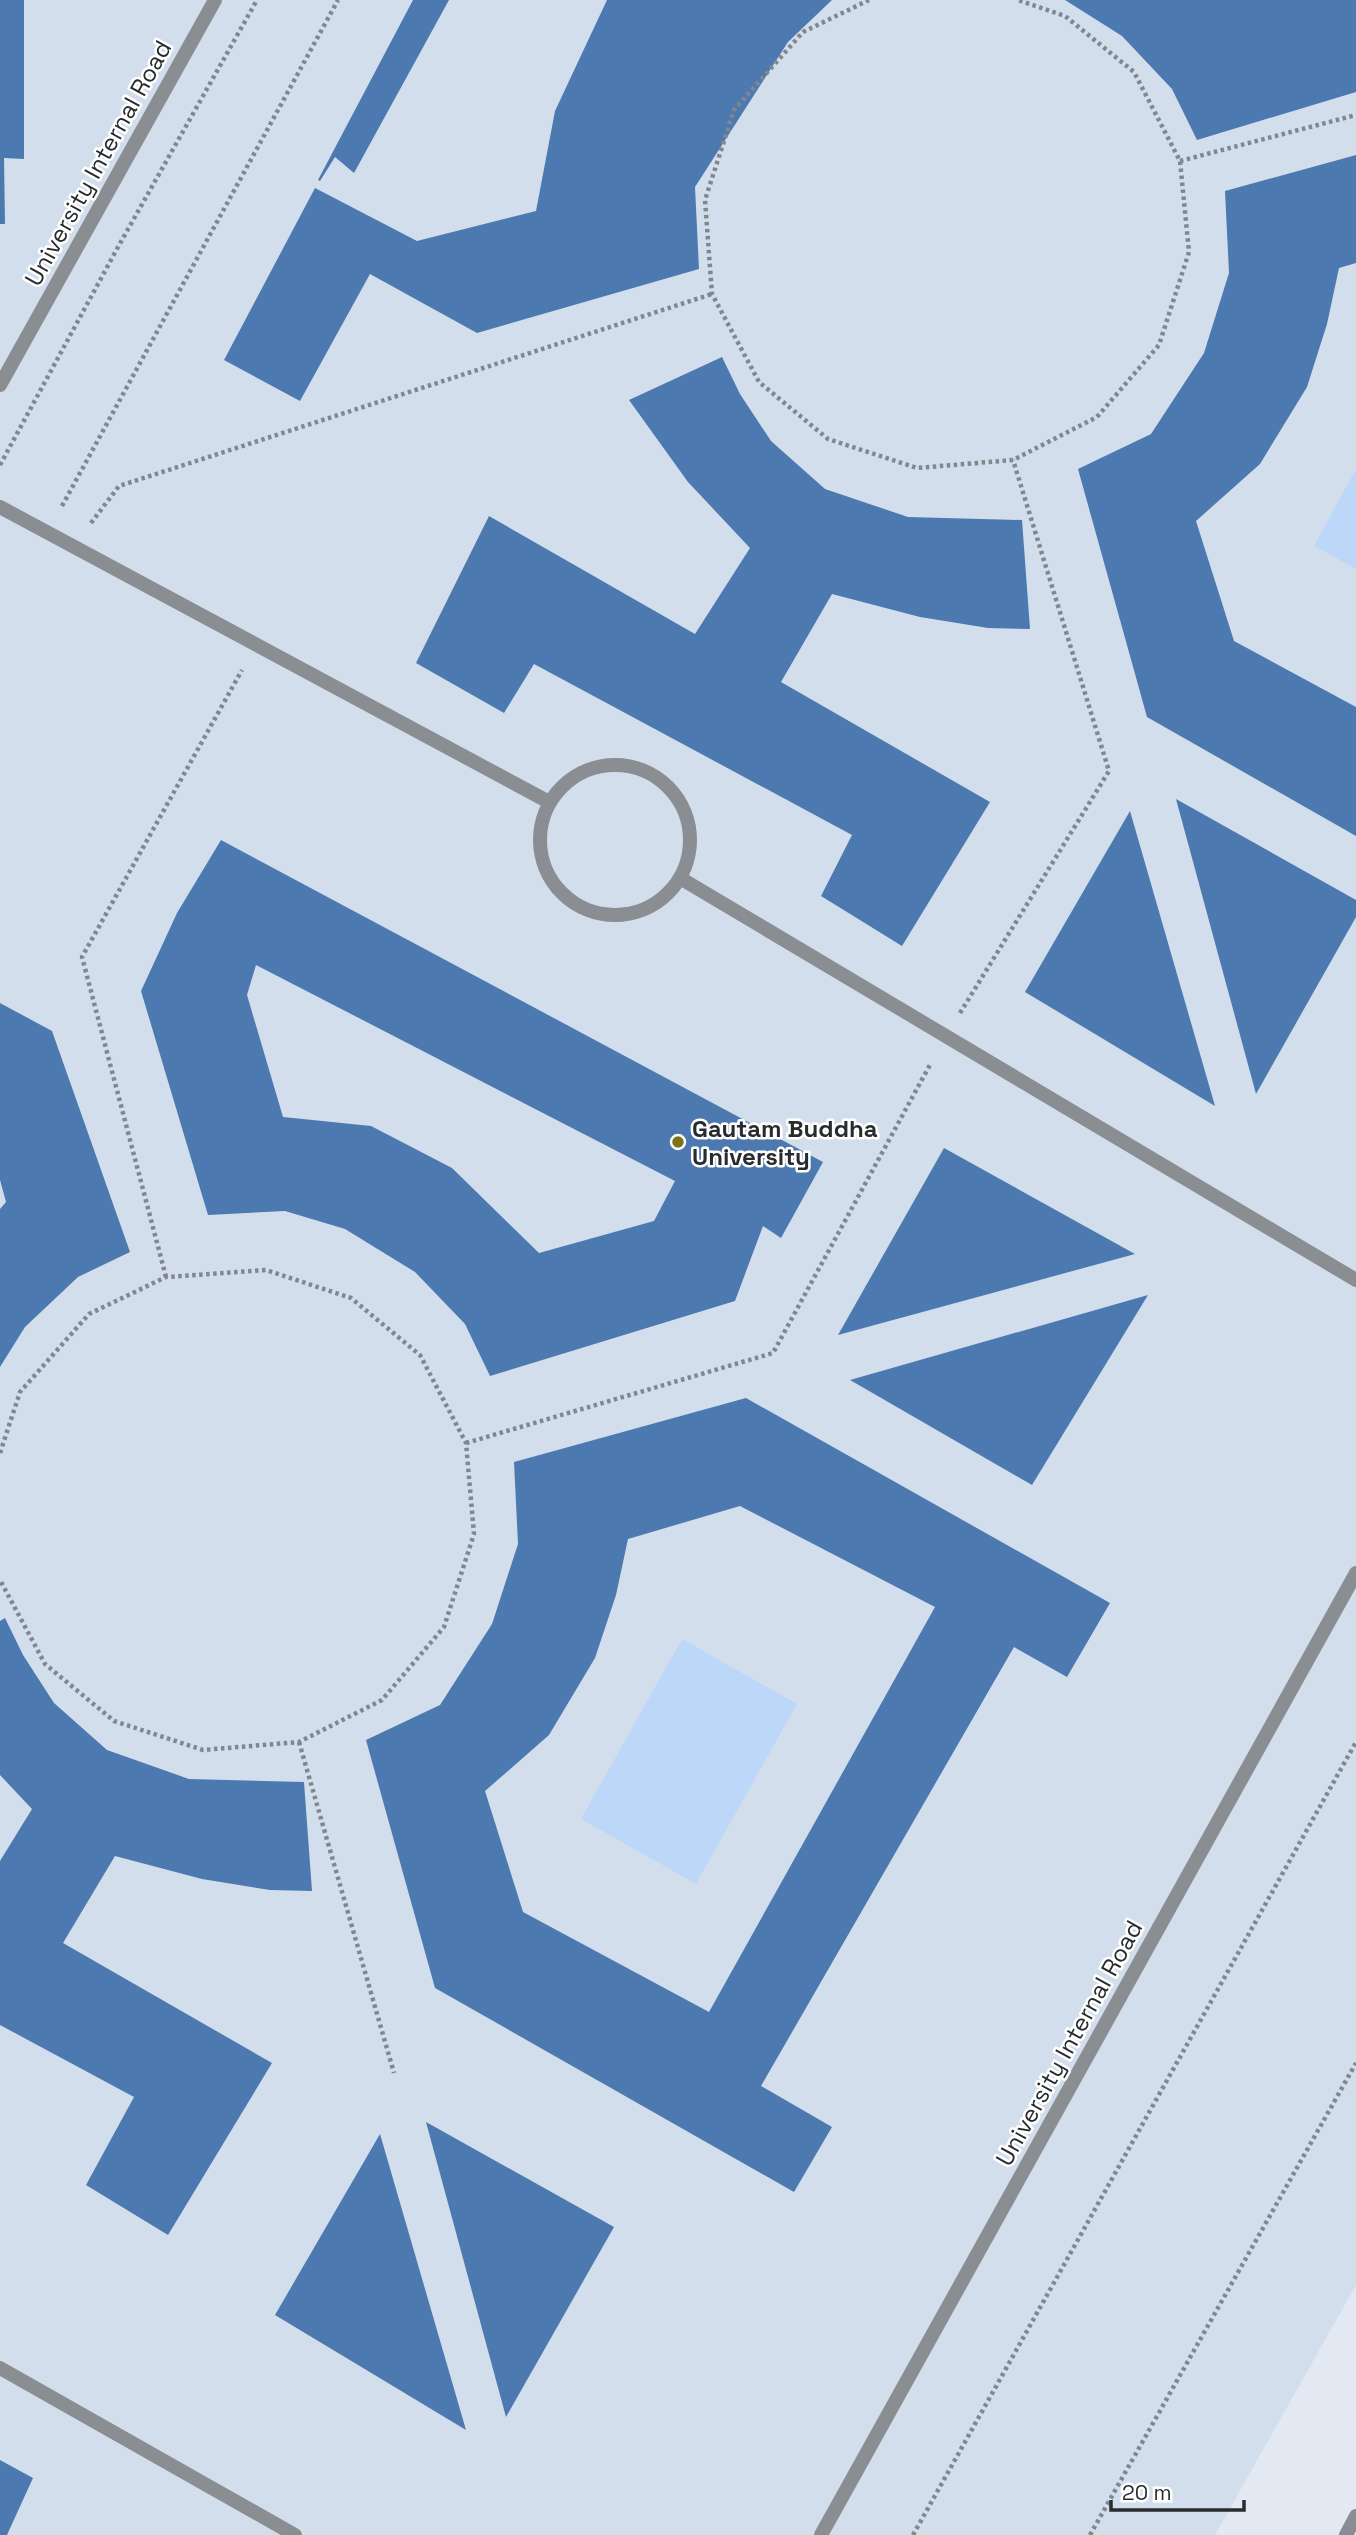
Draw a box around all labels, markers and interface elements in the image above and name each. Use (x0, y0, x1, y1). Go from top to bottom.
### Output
street label: University Internal Road (18, 35, 178, 291)
place label: Gautam Buddha University (692, 1113, 878, 1172)
marker: Gautam Buddha University (670, 1134, 686, 1150)
street label: University Internal Road (989, 1915, 1149, 2171)
scale bar (1111, 2468, 1244, 2512)
text: 20 m (1122, 2479, 1172, 2506)

